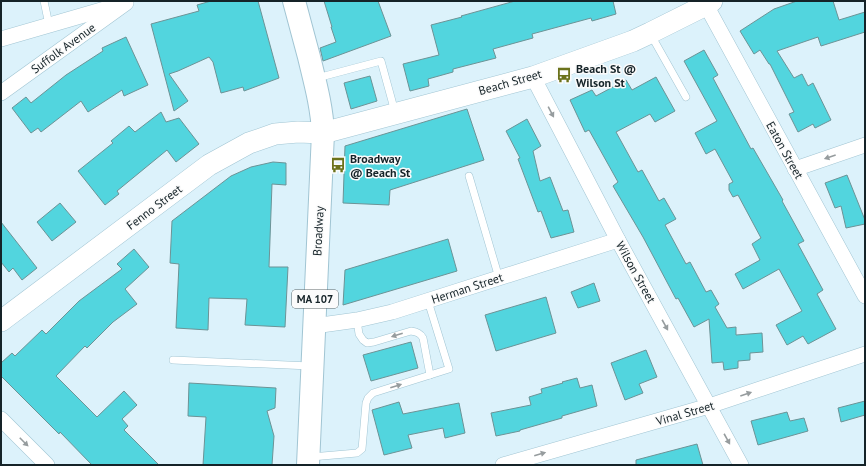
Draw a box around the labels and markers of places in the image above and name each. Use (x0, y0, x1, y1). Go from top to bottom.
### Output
place label: Beach St @ Wilson St (576, 61, 636, 90)
bus stop icon: Beach St @ Wilson St (555, 66, 573, 84)
place label: Broadway @ Beach St (350, 151, 411, 180)
bus stop icon: Broadway @ Beach St (329, 156, 347, 174)

